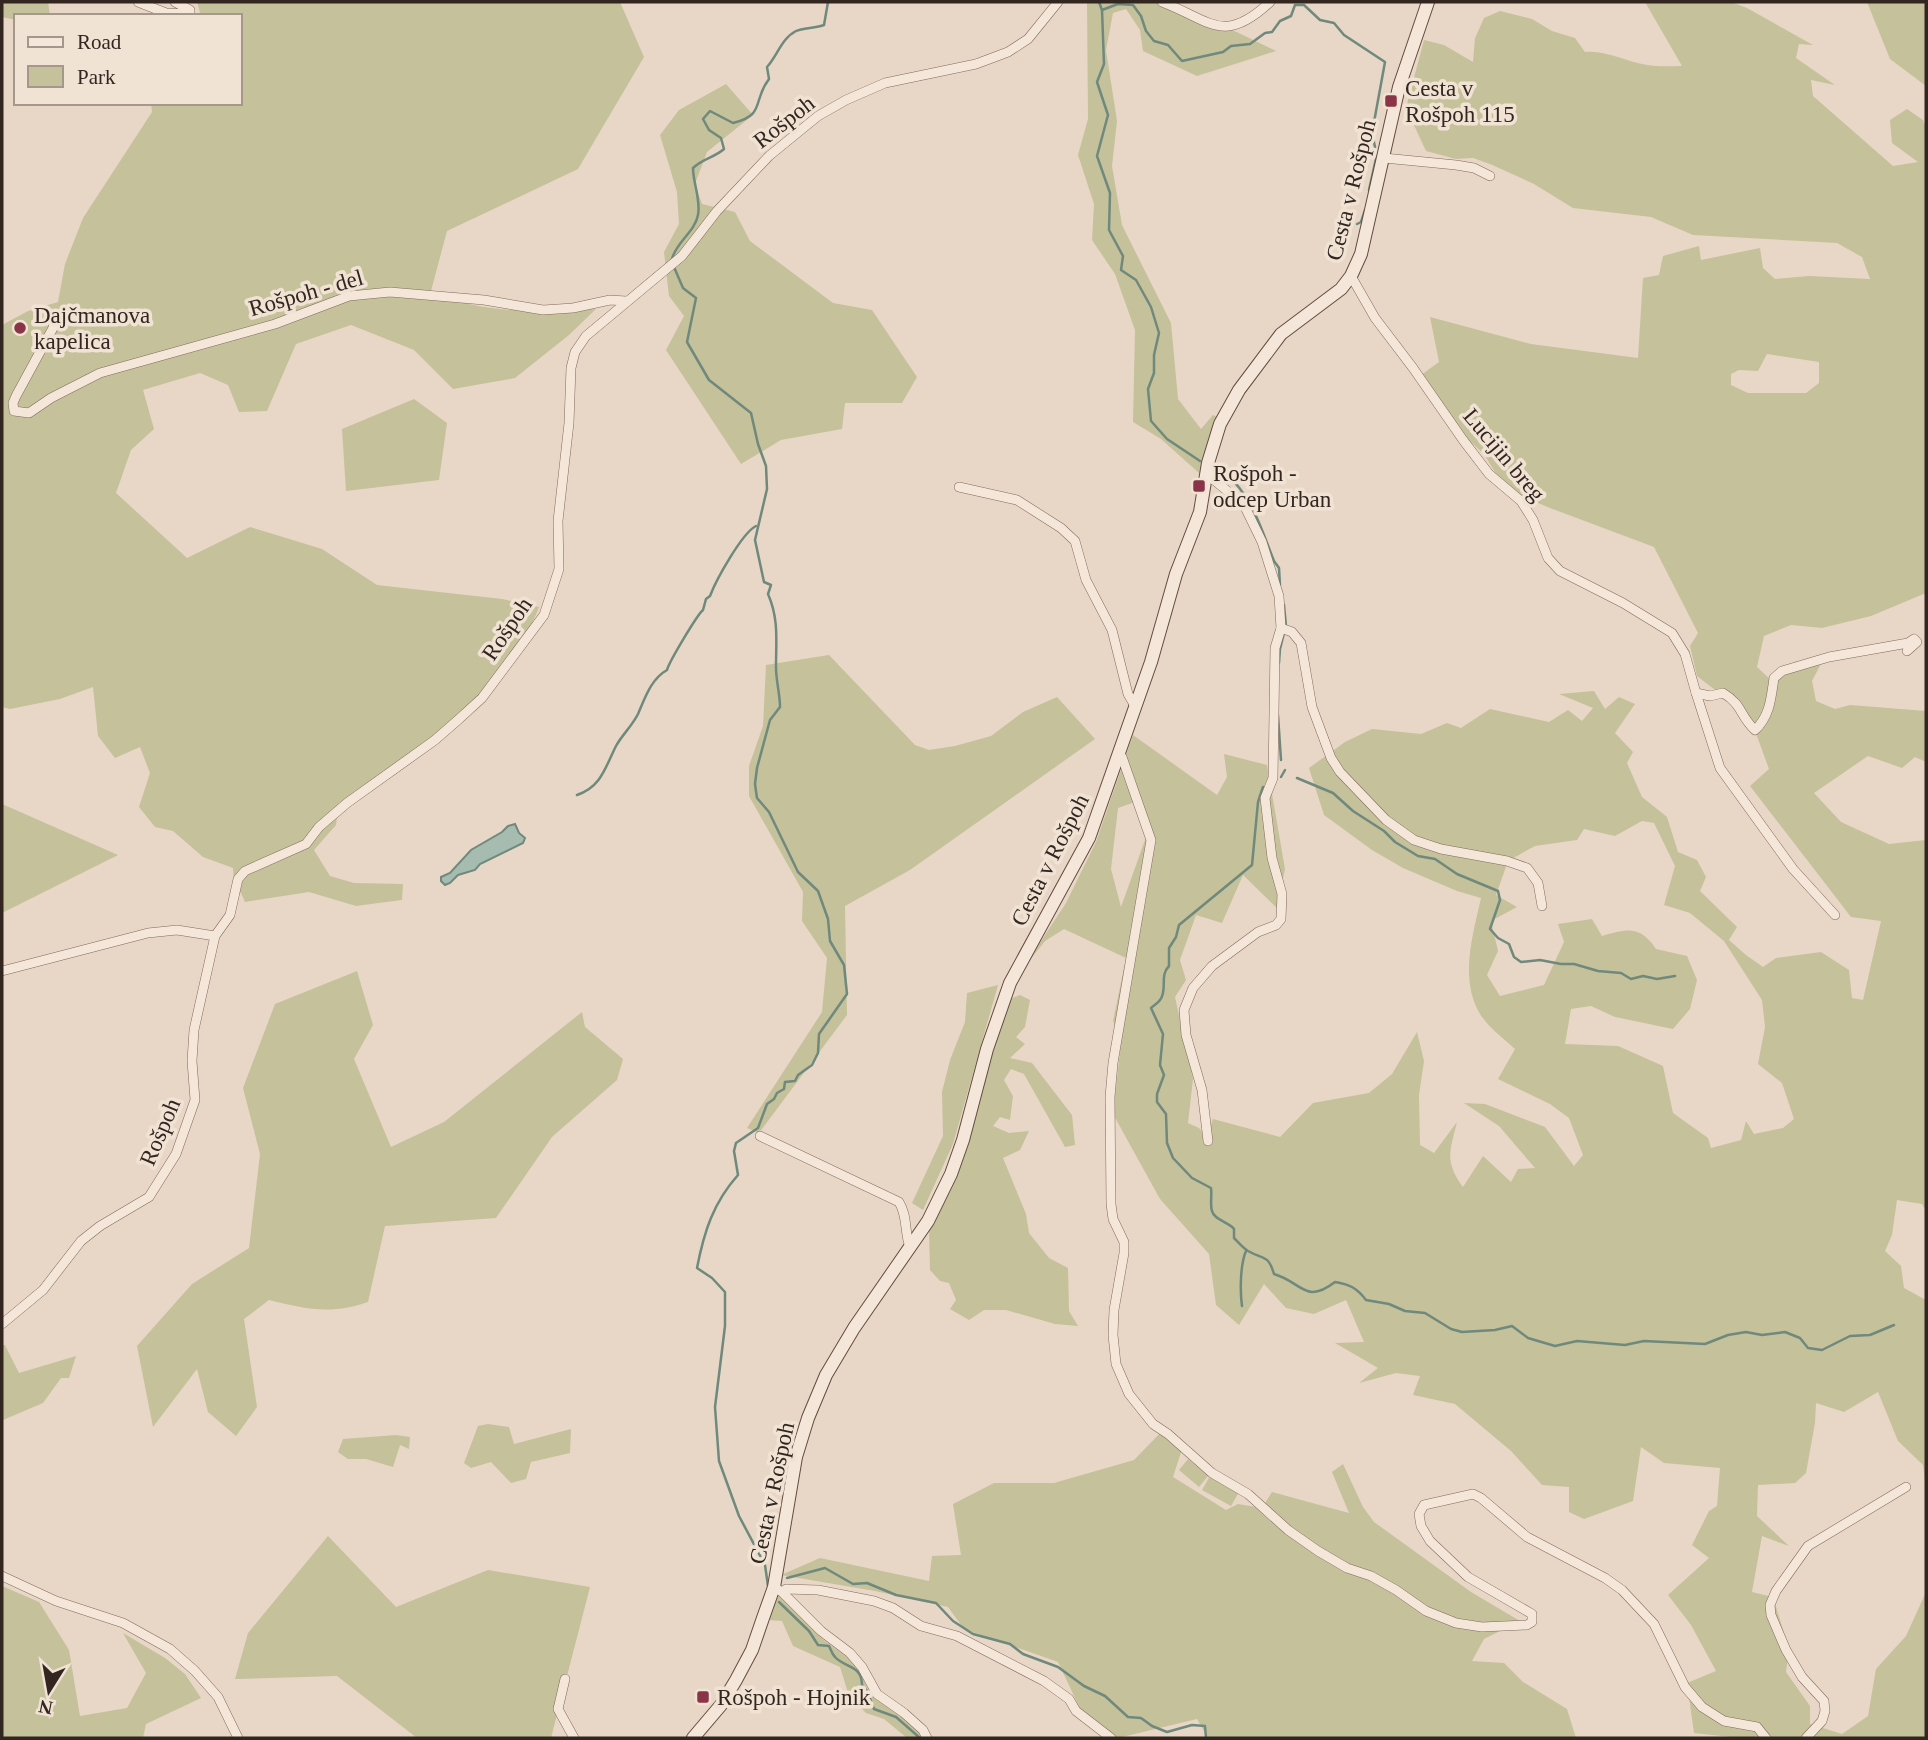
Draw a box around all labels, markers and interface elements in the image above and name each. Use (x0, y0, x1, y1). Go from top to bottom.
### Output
legend (14, 14, 242, 105)
text: Road (77, 30, 122, 54)
text: Park (77, 65, 116, 89)
place label: Cesta v Rošpoh 115 (1405, 76, 1515, 127)
street label: Rošpoh (749, 90, 820, 153)
marker: Cesta v Rošpoh 115 (1383, 93, 1399, 109)
street label: Cesta v Rošpoh (1321, 116, 1381, 263)
street label: Rošpoh - del (246, 265, 366, 321)
place label: Dajčmanova kapelica (34, 303, 150, 354)
marker: Dajčmanova kapelica (12, 320, 28, 336)
street label: Lucijin breg (1458, 404, 1550, 507)
place label: Rošpoh - odcep Urban (1213, 461, 1332, 512)
marker: Rošpoh - odcep Urban (1191, 478, 1207, 494)
street label: Rošpoh (477, 592, 537, 665)
street label: Cesta v Rošpoh (1006, 790, 1094, 930)
street label: Rošpoh (135, 1094, 185, 1169)
street label: Cesta v Rošpoh (745, 1419, 799, 1566)
north arrow (14, 1656, 84, 1726)
place label: Rošpoh - Hojnik (717, 1685, 871, 1710)
marker: Rošpoh - Hojnik (695, 1689, 711, 1705)
text: N (37, 1696, 55, 1719)

